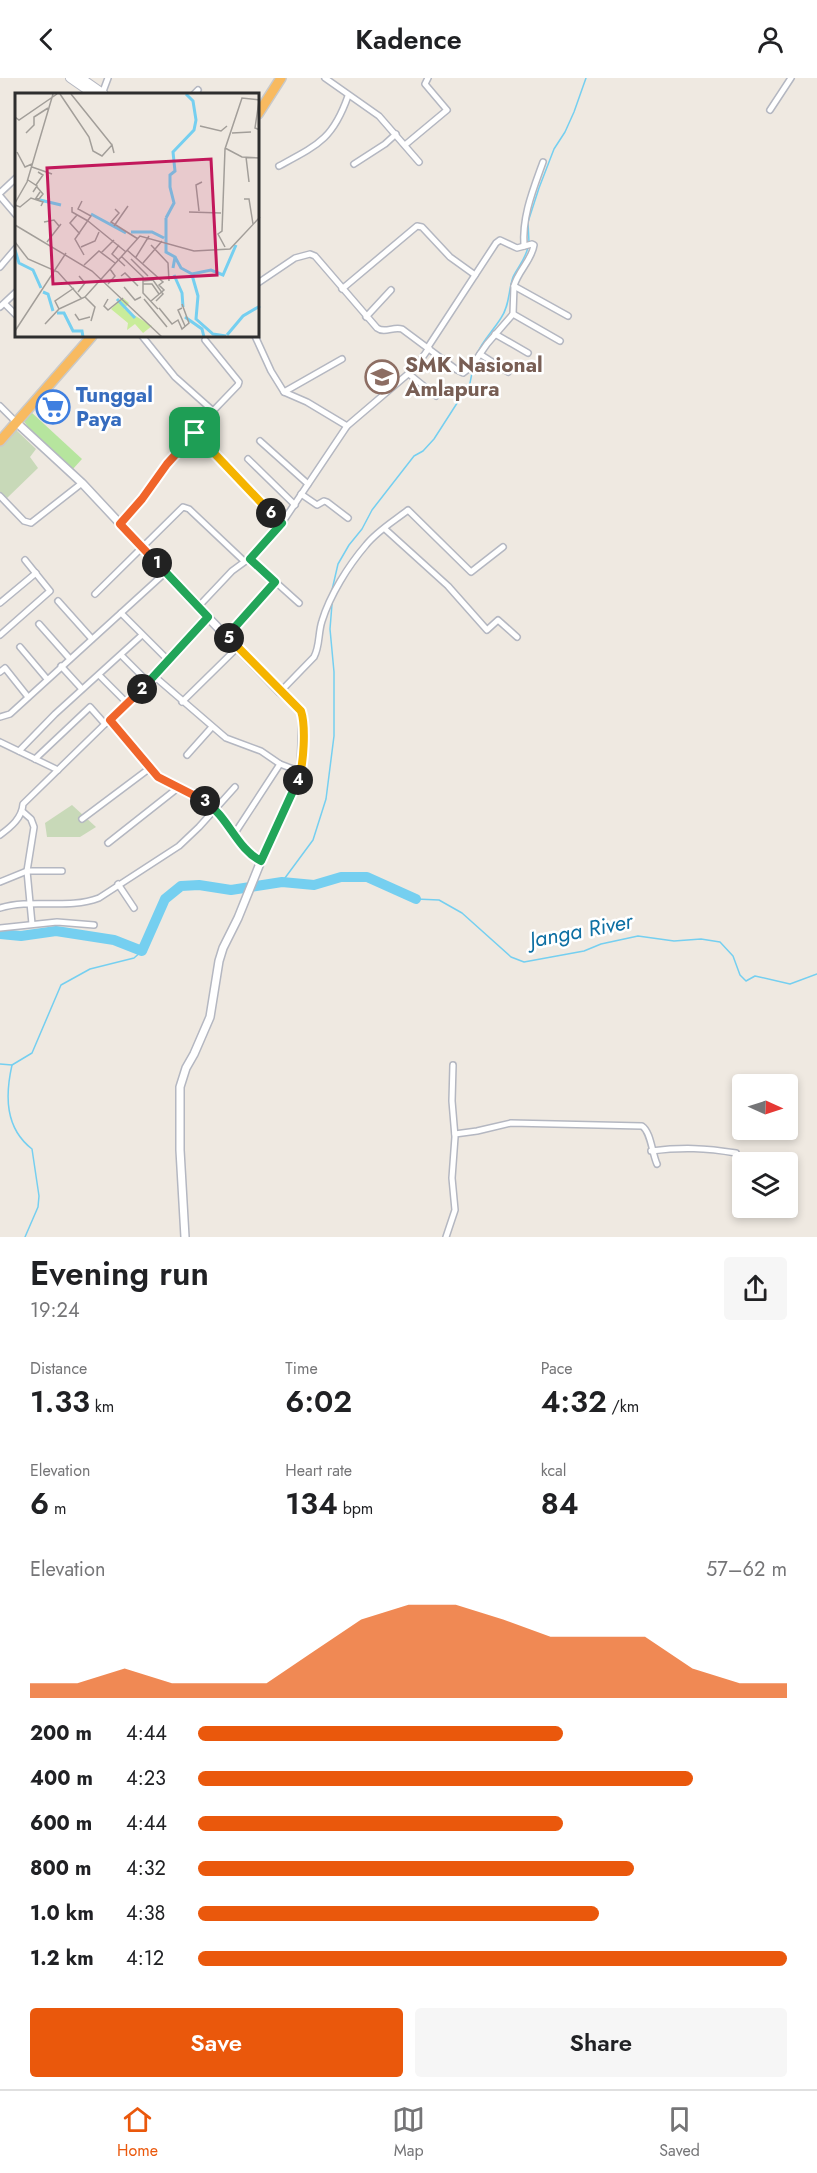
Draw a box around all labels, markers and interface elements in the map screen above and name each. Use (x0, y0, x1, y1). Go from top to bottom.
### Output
text: Kadence (355, 20, 462, 59)
icon: back (30, 23, 63, 56)
icon: person (754, 23, 787, 56)
inset map (15, 93, 260, 338)
place label: SMK Nasional Amlapura (404, 350, 543, 404)
school or university icon: SMK Nasional Amlapura (364, 359, 400, 395)
place label: Tunggal Paya (76, 380, 153, 434)
supermarket icon: Tunggal Paya (35, 389, 71, 425)
pin (169, 407, 220, 458)
icon: arrive (178, 416, 211, 449)
pin: 6 (256, 498, 286, 528)
text: 6 (266, 501, 276, 524)
pin: 1 (142, 548, 172, 578)
text: 1 (153, 551, 161, 574)
pin: 5 (214, 623, 244, 653)
text: 5 (224, 626, 234, 649)
pin: 2 (127, 674, 157, 704)
text: 2 (137, 677, 147, 700)
pin: 4 (283, 765, 313, 795)
text: 4 (292, 768, 304, 791)
pin: 3 (190, 786, 220, 816)
text: 3 (200, 789, 210, 812)
water label: Janga River (523, 904, 637, 956)
north arrow (732, 1074, 798, 1140)
map controls (732, 1074, 798, 1218)
button: layers (732, 1152, 798, 1218)
text: Evening run (30, 1250, 209, 1297)
button: share (724, 1257, 787, 1320)
text: 19:24 (30, 1296, 80, 1325)
text: Distance (30, 1357, 87, 1380)
text: Time (285, 1357, 318, 1380)
text: Pace (541, 1357, 573, 1380)
text: 1.33 (30, 1380, 90, 1423)
text: 6:02 (285, 1380, 352, 1423)
text: 4:32 (541, 1380, 607, 1423)
text: km (90, 1395, 114, 1418)
text: /km (607, 1395, 639, 1418)
text: Elevation (30, 1459, 90, 1482)
text: Heart rate (285, 1459, 352, 1482)
text: kcal (541, 1459, 566, 1482)
text: 6 (30, 1482, 49, 1525)
text: 134 (285, 1482, 338, 1525)
text: 84 (541, 1482, 579, 1525)
text: m (49, 1497, 66, 1520)
text: bpm (338, 1497, 373, 1520)
text: Elevation (30, 1555, 105, 1584)
text: 57–62 m (706, 1555, 787, 1584)
text: 200 m (30, 1719, 92, 1748)
text: 4:44 (126, 1719, 167, 1748)
text: 400 m (30, 1764, 93, 1793)
text: 4:23 (126, 1764, 166, 1793)
text: 600 m (30, 1809, 92, 1838)
text: 4:44 (126, 1809, 167, 1838)
text: 800 m (30, 1854, 91, 1883)
text: 4:32 (126, 1854, 166, 1883)
text: 1.0 km (30, 1899, 94, 1928)
text: 4:38 (126, 1899, 166, 1928)
text: 1.2 km (30, 1944, 94, 1973)
text: 4:12 (126, 1944, 164, 1973)
button: Save (30, 2008, 403, 2077)
button: Share (415, 2008, 787, 2077)
tab: Home (117, 2103, 158, 2162)
tab: Map (392, 2103, 425, 2162)
tab: Saved (659, 2103, 700, 2162)

